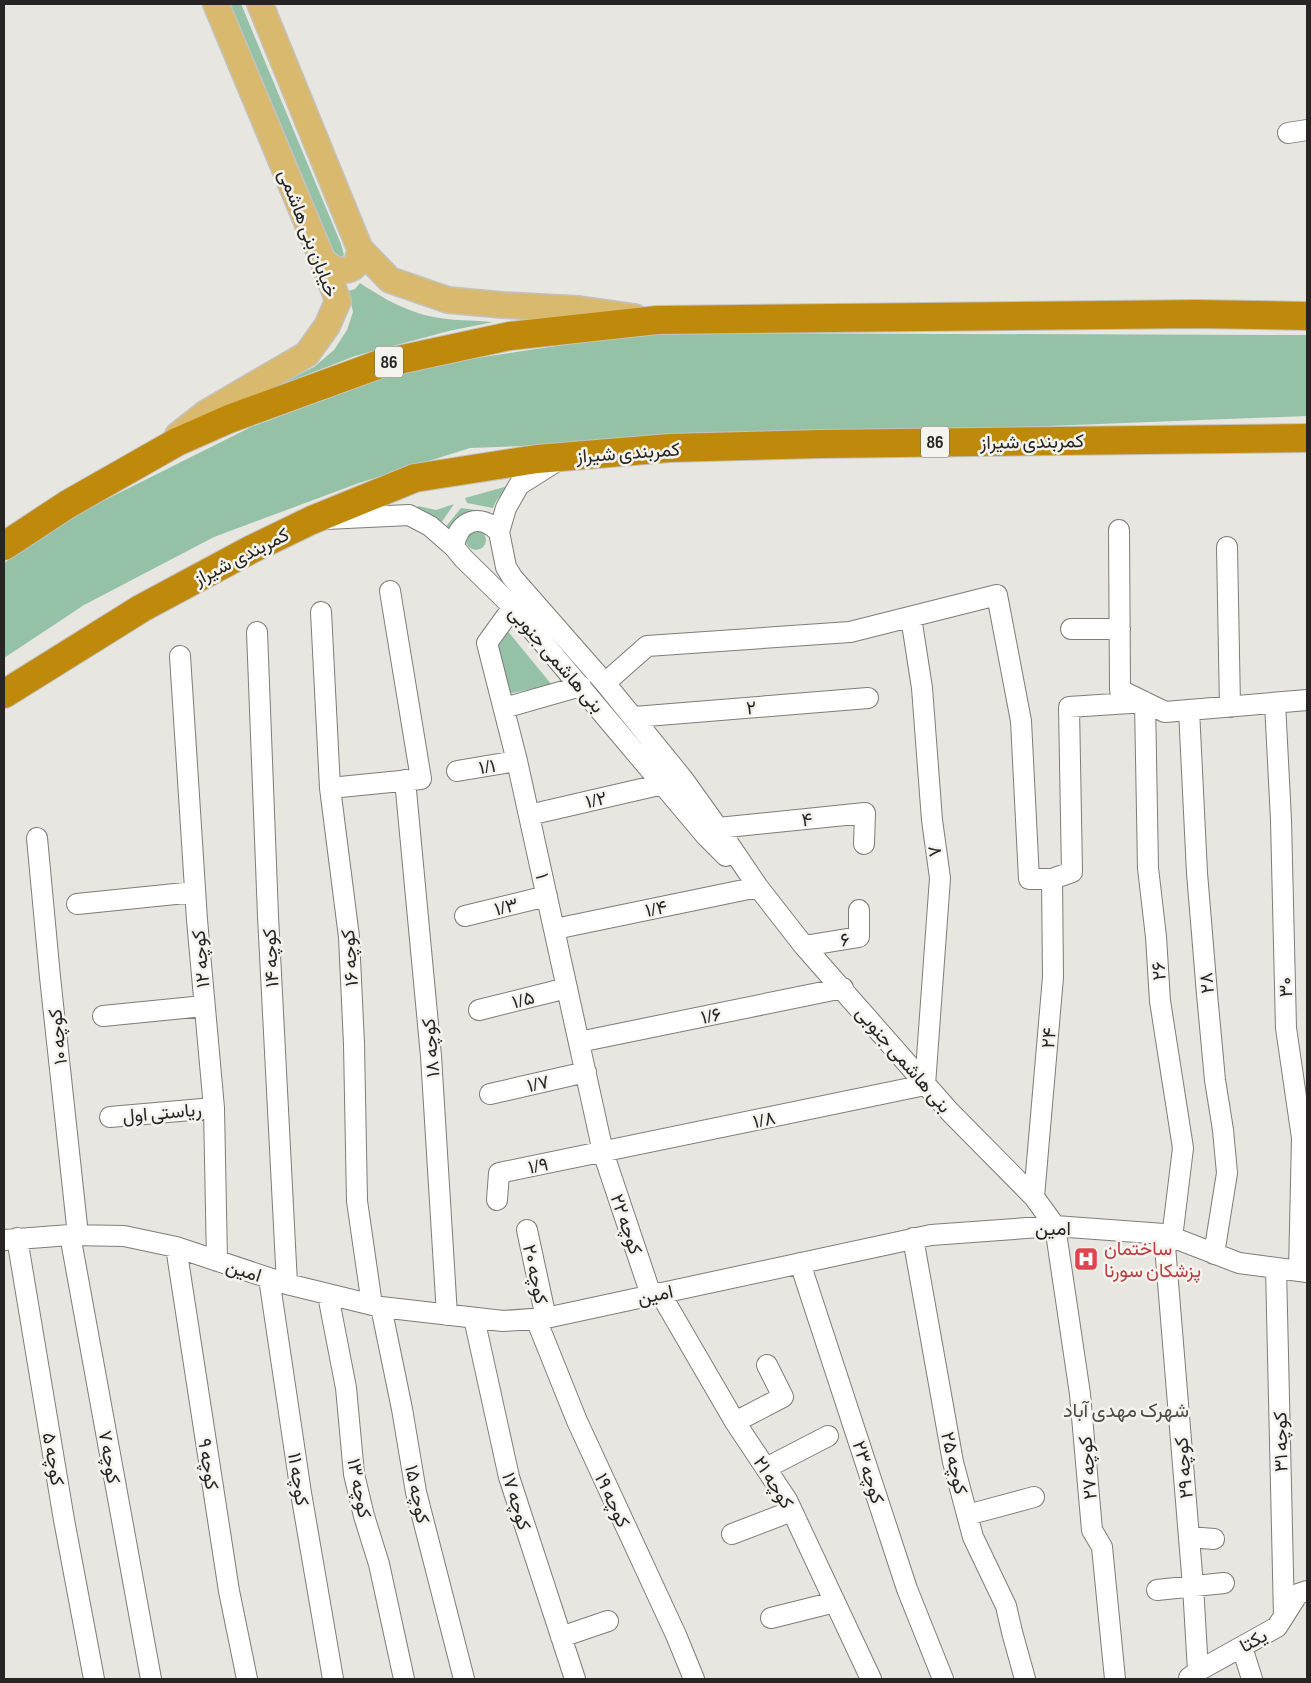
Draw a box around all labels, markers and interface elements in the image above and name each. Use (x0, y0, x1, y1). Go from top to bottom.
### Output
street label: خیابان بنی هاشمی (273, 166, 343, 301)
road number: 86 (375, 347, 403, 378)
road number: 86 (921, 427, 949, 458)
street label: کمربندی شیراز (979, 430, 1084, 455)
street label: کمربندی شیراز (574, 438, 681, 469)
street label: کمربندی شیراز (189, 523, 293, 592)
street label: بنی هاشمی جنوبی (503, 602, 609, 718)
street label: ۲ (745, 697, 757, 720)
street label: ۱/۱ (477, 755, 497, 780)
street label: ۱/۲ (584, 787, 609, 814)
street label: ۴ (801, 808, 814, 832)
street label: ۸ (922, 844, 947, 858)
street label: ۱ (530, 871, 553, 881)
street label: ۱/۳ (492, 893, 521, 921)
street label: ۱/۴ (643, 896, 670, 923)
street label: کوچه ۱۴ (258, 928, 286, 988)
street label: کوچه ۱۶ (337, 928, 365, 987)
street label: ۶ (839, 928, 852, 953)
street label: کوچه ۱۲ (188, 929, 216, 989)
street label: ۲۶ (1147, 961, 1172, 981)
street label: ۲۸ (1195, 971, 1220, 994)
street label: ۳۰ (1275, 977, 1298, 997)
street label: ۱/۵ (510, 986, 537, 1014)
street label: بنی هاشمی جنوبی (850, 1002, 956, 1118)
street label: ۱/۶ (699, 1003, 724, 1030)
street label: کوچه ۱۰ (44, 1008, 74, 1066)
street label: کوچه ۱۸ (417, 1017, 447, 1078)
street label: ۲۴ (1037, 1027, 1062, 1049)
street label: ۱/۷ (525, 1071, 552, 1098)
street label: ریاستی اول (122, 1099, 203, 1128)
street label: ۱/۸ (751, 1107, 778, 1134)
street label: ۱/۹ (526, 1153, 550, 1180)
street label: کوچه ۲۲ (604, 1191, 647, 1258)
street label: امین (1035, 1218, 1071, 1241)
place label: ساختمان پزشکان سورنا (1104, 1238, 1201, 1284)
street label: کوچه ۲۰ (516, 1242, 552, 1306)
hospital icon: ساختمان پزشکان سورنا (1073, 1246, 1099, 1272)
street label: امین (223, 1255, 264, 1288)
street label: امین (635, 1280, 675, 1310)
district label: شهرک مهدی آباد (1063, 1399, 1189, 1423)
street label: کوچه ۳۱ (1269, 1412, 1295, 1472)
street label: کوچه ۷ (92, 1429, 125, 1486)
street label: کوچه ۲۵ (934, 1430, 972, 1497)
street label: کوچه ۵ (36, 1431, 69, 1488)
street label: کوچه ۲۷ (1074, 1435, 1104, 1501)
street label: کوچه ۲۹ (1170, 1436, 1200, 1500)
street label: کوچه ۹ (191, 1437, 223, 1492)
street label: کوچه ۲۳ (846, 1438, 889, 1507)
street label: کوچه ۱۱ (281, 1451, 313, 1508)
street label: کوچه ۲۱ (747, 1452, 798, 1514)
street label: کوچه ۱۳ (340, 1456, 376, 1520)
street label: کوچه ۱۵ (398, 1463, 434, 1526)
street label: کوچه ۱۷ (495, 1470, 535, 1533)
street label: کوچه ۱۹ (588, 1470, 634, 1532)
street label: یکتا (1236, 1624, 1271, 1658)

